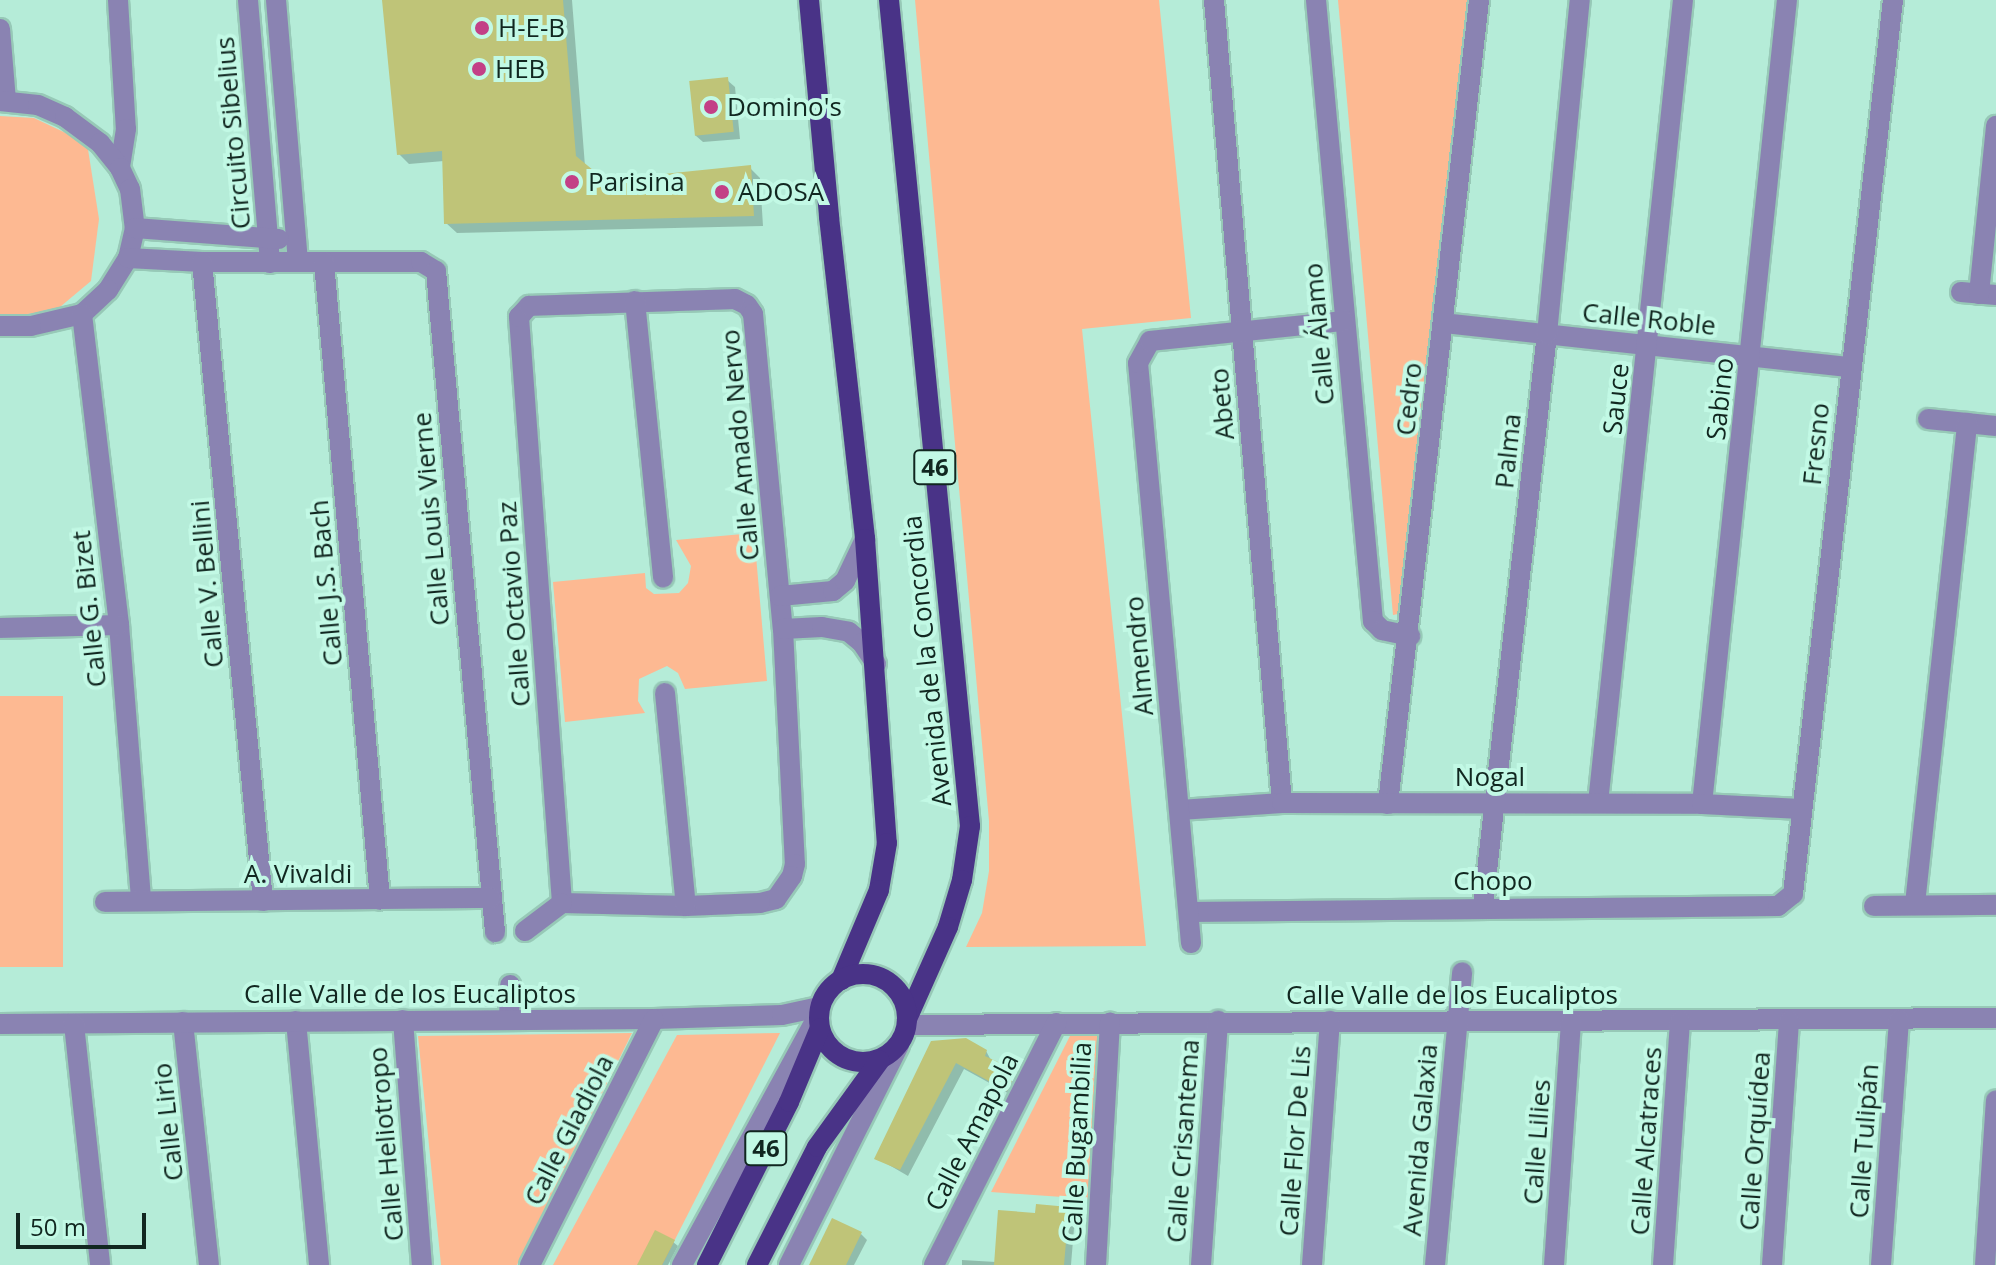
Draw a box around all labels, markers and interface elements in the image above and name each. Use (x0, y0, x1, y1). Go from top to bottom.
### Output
place label: H-E-B (498, 12, 565, 44)
marker: H-E-B (473, 19, 491, 37)
street label: Circuito Sibelius (209, 36, 257, 230)
place label: HEB (495, 53, 545, 85)
marker: HEB (470, 60, 488, 78)
place label: Domino's (727, 91, 842, 123)
marker: Domino's (702, 98, 720, 116)
place label: Parisina (588, 166, 685, 198)
marker: Parisina (563, 173, 581, 191)
place label: ADOSA (738, 176, 824, 208)
marker: ADOSA (713, 183, 731, 201)
street label: Calle Álamo (1297, 262, 1341, 406)
street label: Calle Roble (1581, 296, 1717, 342)
street label: Calle Amado Nervo (714, 328, 766, 562)
street label: Sabino (1700, 356, 1740, 442)
street label: Cedro (1390, 361, 1428, 437)
street label: Sauce (1597, 362, 1635, 436)
street label: Abeto (1203, 367, 1241, 441)
street label: Fresno (1796, 401, 1836, 487)
street label: Calle Louis Vierne (406, 411, 456, 627)
street label: Palma (1489, 412, 1527, 490)
road number: 46 (913, 447, 957, 487)
street label: Calle V. Bellini (184, 499, 230, 669)
street label: Calle J.S. Bach (303, 499, 349, 667)
street label: Calle Octavio Paz (491, 500, 537, 708)
street label: Avenida de la Concordia (896, 514, 958, 808)
street label: Calle G. Bizet (65, 529, 113, 689)
street label: Almendro (1118, 595, 1160, 717)
street label: Nogal (1455, 761, 1525, 793)
street label: A. Vivaldi (244, 858, 352, 890)
street label: Chopo (1453, 865, 1533, 897)
street label: Calle Valle de los Eucaliptos (244, 978, 576, 1010)
street label: Calle Valle de los Eucaliptos (1286, 979, 1618, 1011)
street label: Calle Crisantema (1160, 1038, 1206, 1244)
street label: Calle Bugambilia (1056, 1041, 1098, 1243)
street label: Avenida Galaxia (1396, 1043, 1444, 1237)
street label: Calle Flor De Lis (1273, 1045, 1317, 1237)
street label: Calle Heliotropo (362, 1046, 410, 1242)
street label: Calle Alcatraces (1624, 1046, 1668, 1236)
street label: Calle Amapola (919, 1048, 1025, 1216)
street label: Calle Gladiola (518, 1050, 620, 1210)
street label: Calle Orquídea (1733, 1050, 1777, 1232)
street label: Calle Lirio (146, 1062, 190, 1182)
street label: Calle Tulipán (1843, 1063, 1885, 1219)
street label: Calle Lilies (1517, 1078, 1557, 1206)
road number: 46 (744, 1128, 788, 1168)
scale bar (20, 1197, 150, 1247)
text: 50 m (30, 1210, 86, 1243)

